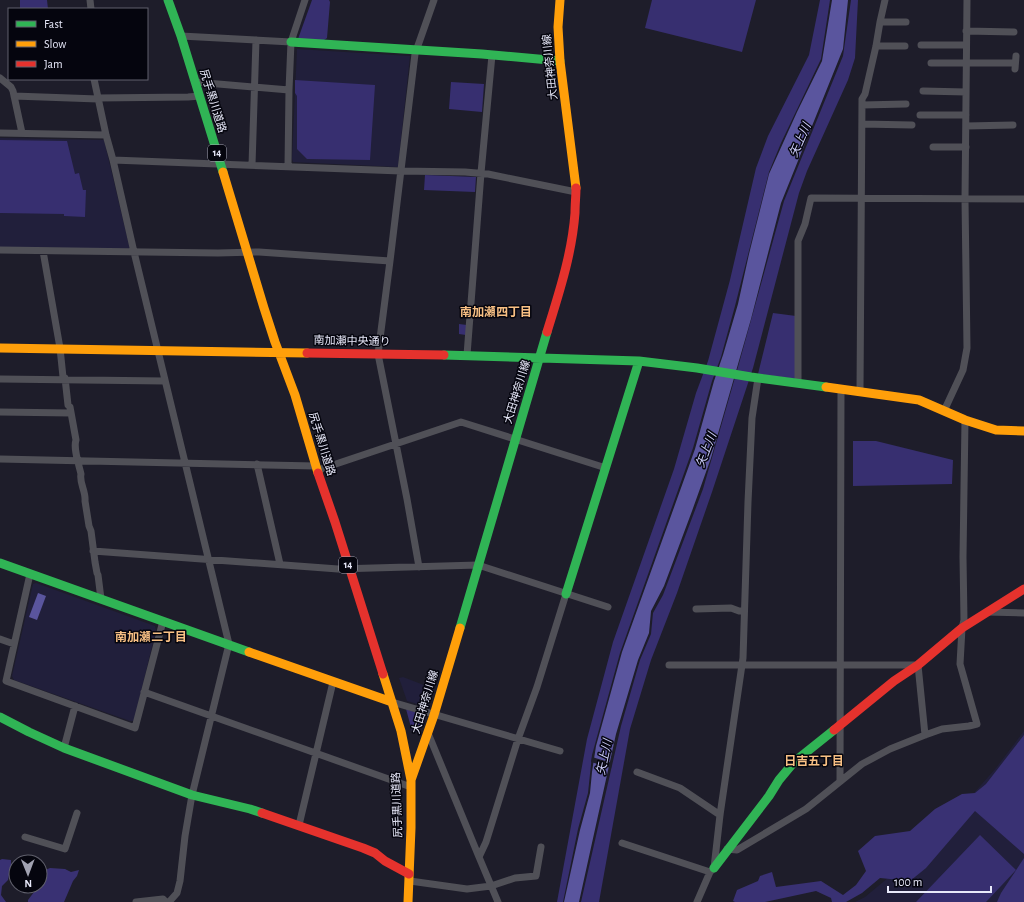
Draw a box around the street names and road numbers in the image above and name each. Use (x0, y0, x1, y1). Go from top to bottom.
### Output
street label: 大田神奈川線 (540, 34, 559, 100)
street label: 尻手黒川道路 (198, 68, 229, 134)
road number: 14 (208, 145, 226, 161)
street label: 南加瀬中央通り (313, 334, 391, 347)
street label: 大田神奈川線 (501, 359, 532, 425)
street label: 尻手黒川道路 (307, 411, 338, 477)
road number: 14 (339, 557, 357, 573)
street label: 大田神奈川線 (409, 669, 440, 735)
street label: 尻手黒川道路 (389, 772, 404, 838)

